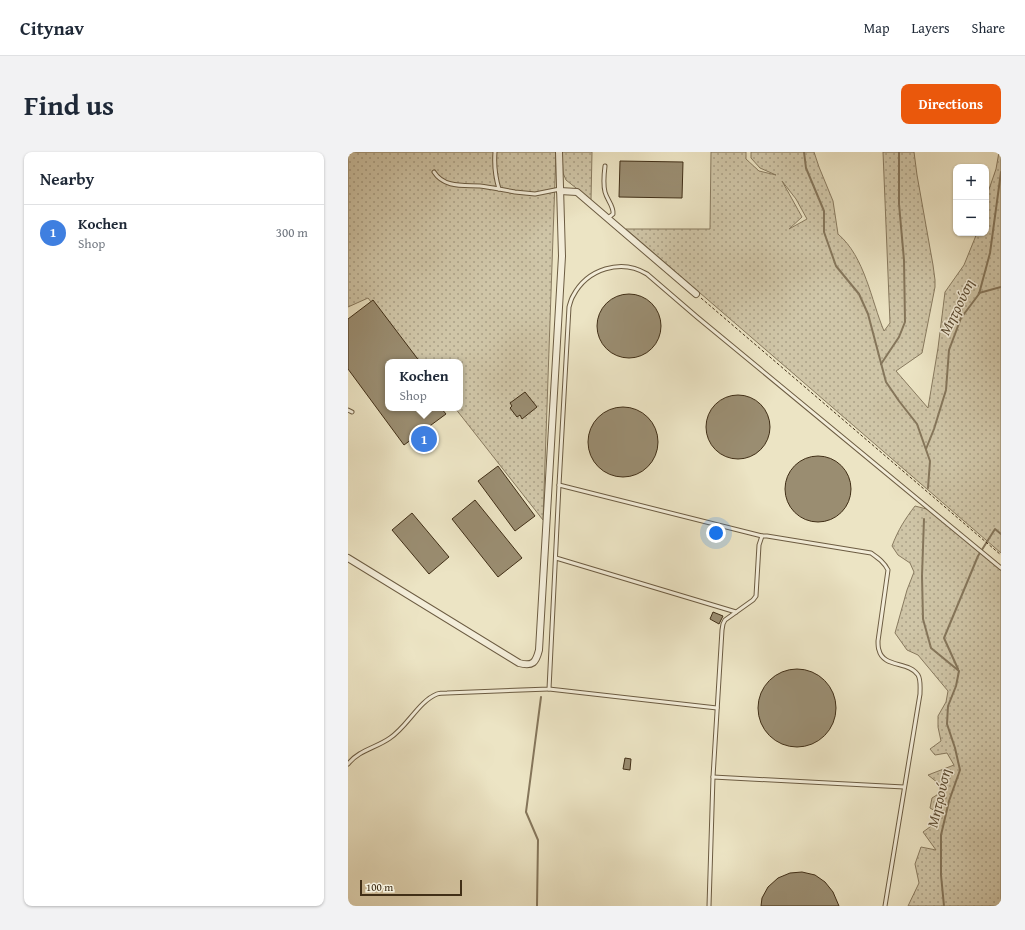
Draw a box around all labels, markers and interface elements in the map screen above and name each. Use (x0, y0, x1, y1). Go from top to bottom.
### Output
text: Citynav (20, 14, 84, 42)
text: Map (864, 18, 890, 38)
text: Layers (912, 18, 950, 38)
text: Share (972, 18, 1005, 38)
text: Find us (24, 84, 114, 125)
button: Directions (901, 84, 1001, 124)
map controls (953, 164, 989, 236)
button: + (953, 164, 989, 200)
text: Nearby (40, 166, 94, 191)
button: − (953, 200, 989, 236)
text: Kochen (78, 213, 127, 234)
text: 1 (50, 223, 56, 242)
text: 300 m (276, 223, 308, 242)
text: Shop (78, 234, 105, 253)
water label: Μητρούση (934, 275, 979, 338)
popup (385, 359, 463, 411)
text: Kochen (399, 365, 449, 386)
text: Shop (399, 386, 427, 405)
pin: 1 (411, 424, 437, 454)
your location (706, 523, 726, 543)
water label: Μητρούση (922, 766, 956, 830)
scale bar (360, 878, 462, 897)
text: 100 m (366, 879, 393, 895)

